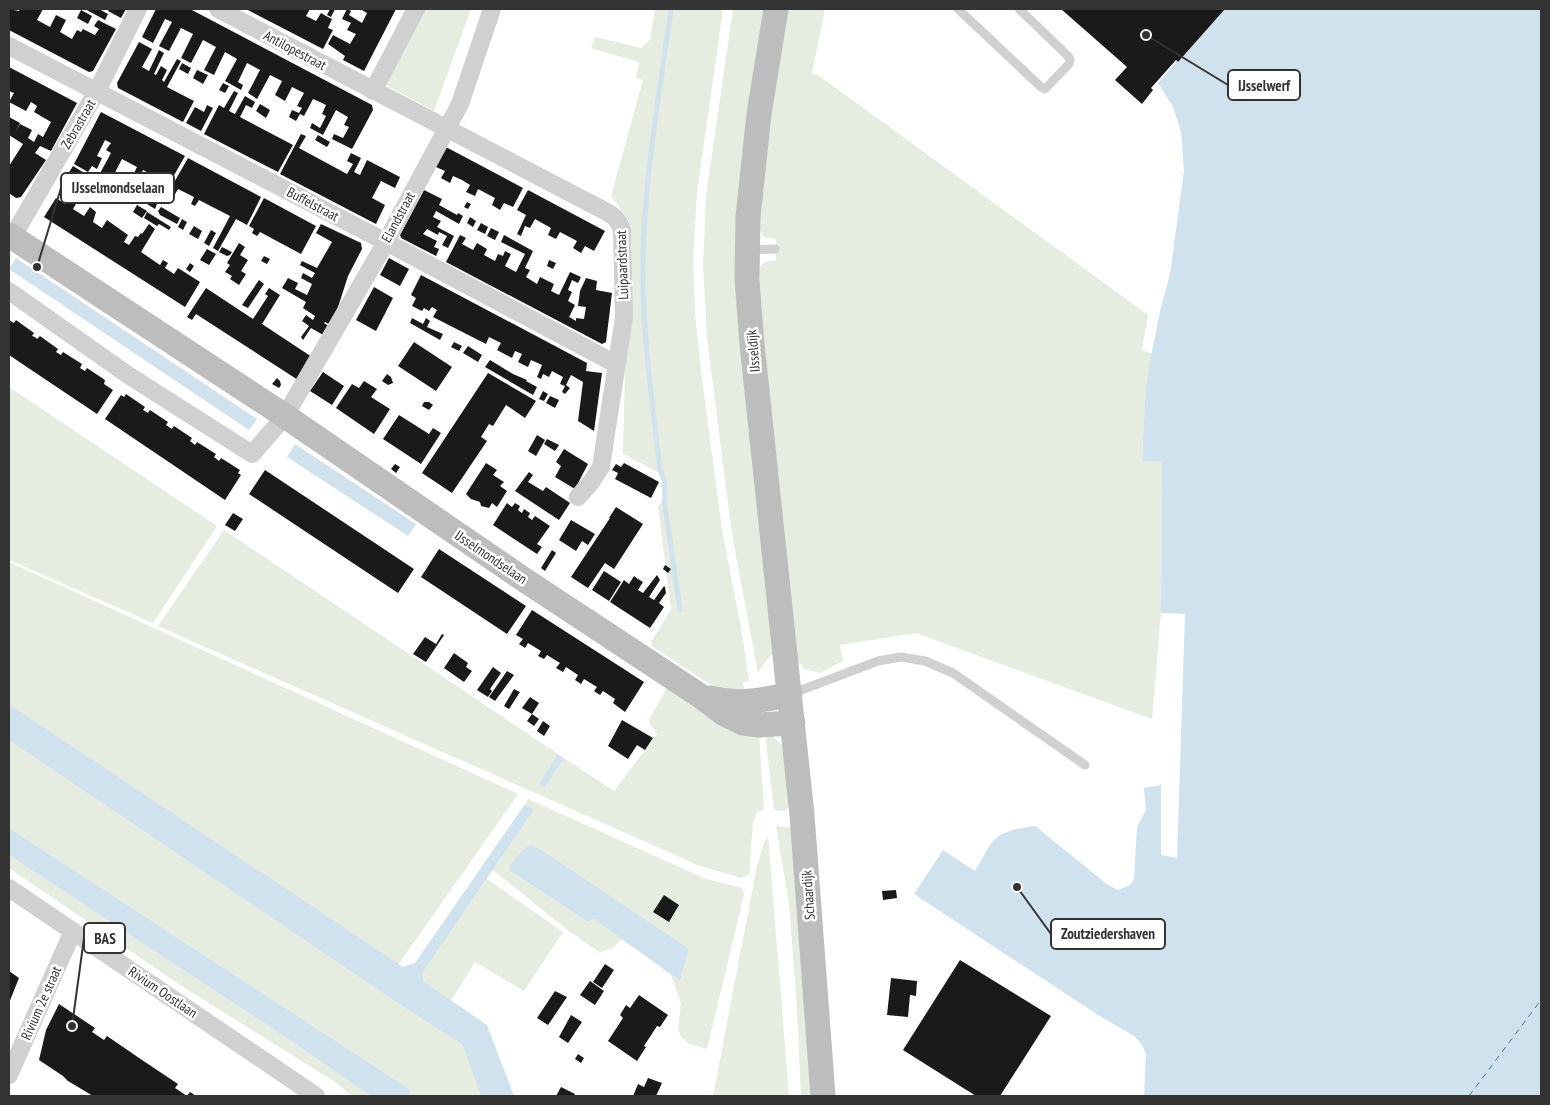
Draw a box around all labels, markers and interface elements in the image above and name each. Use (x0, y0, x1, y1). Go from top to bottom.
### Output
street label: Antilopestraat (261, 26, 330, 74)
callout: IJsselwerf (1228, 70, 1300, 100)
text: IJsselwerf (1238, 76, 1291, 95)
street label: Zebrastraat (57, 96, 99, 152)
callout: IJsselmondselaan (61, 173, 174, 203)
text: IJsselmondselaan (72, 178, 165, 197)
street label: Buffelstraat (284, 183, 342, 225)
street label: Elandstraat (377, 189, 419, 245)
street label: Luipaardstraat (612, 230, 632, 300)
street label: IJsseldijk (742, 328, 764, 373)
street label: IJsselmondselaan (451, 526, 531, 588)
street label: Schaardijk (797, 869, 819, 920)
callout: Zoutziedershaven (1051, 919, 1165, 949)
callout: BAS (84, 923, 125, 953)
text: Zoutziedershaven (1061, 924, 1155, 943)
text: BAS (94, 929, 116, 948)
street label: Rivium Oostlaan (125, 962, 201, 1022)
street label: Rivium 2e straat (17, 963, 65, 1043)

